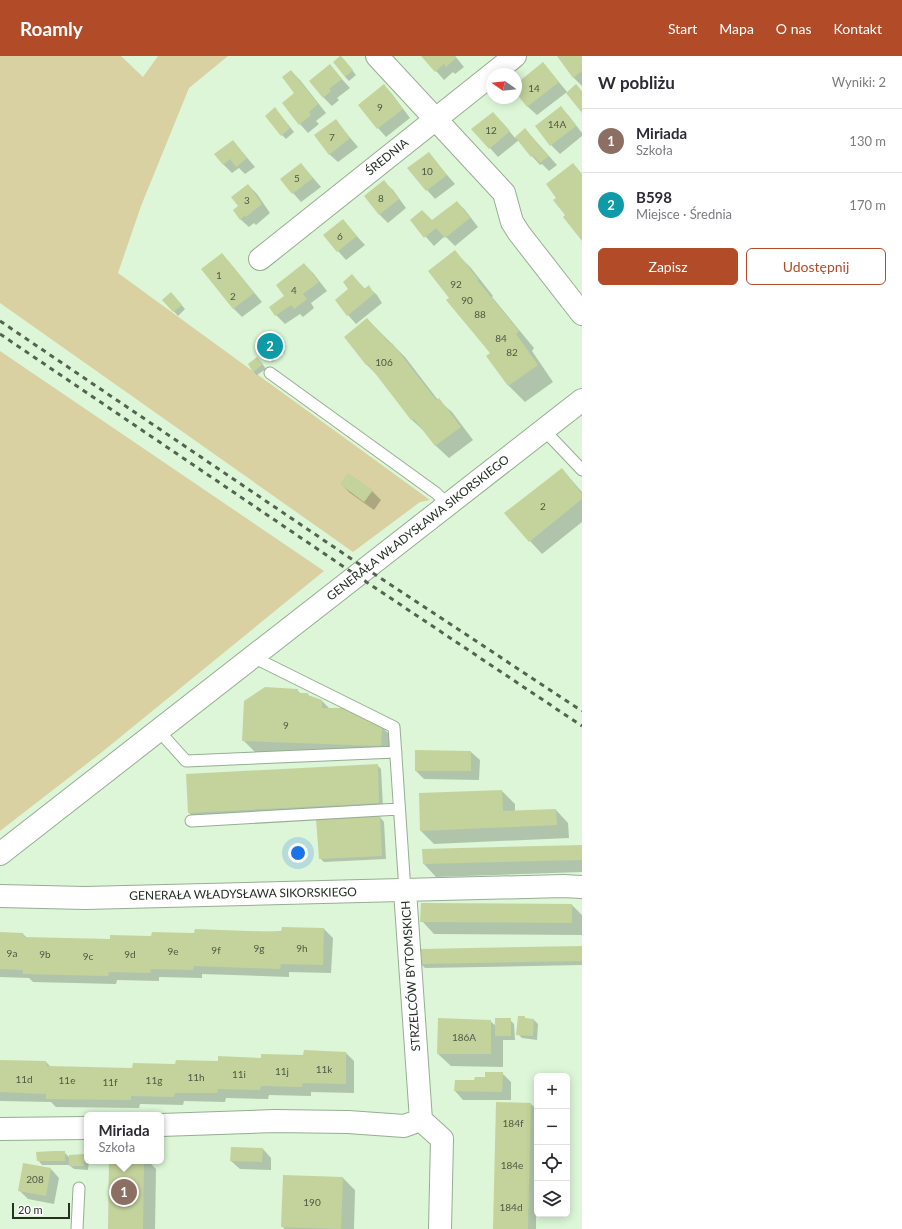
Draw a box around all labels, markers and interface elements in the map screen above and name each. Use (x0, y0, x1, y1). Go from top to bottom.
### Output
text: Roamly (20, 17, 83, 40)
text: Start (668, 20, 697, 37)
text: Mapa (719, 20, 754, 37)
text: O nas (776, 20, 811, 37)
text: Kontakt (833, 20, 882, 37)
north arrow (486, 68, 522, 104)
text: W pobliżu (598, 72, 675, 93)
text: Wyniki: 2 (832, 74, 886, 90)
house number: 14 (528, 82, 540, 94)
house number: 9 (377, 101, 383, 113)
house number: 14A (548, 118, 566, 130)
house number: 12 (485, 124, 497, 136)
text: Miriada (636, 124, 687, 142)
house number: 7 (329, 131, 335, 143)
text: 1 (607, 133, 615, 149)
text: 130 m (849, 133, 886, 149)
street label: ŚREDNIA (362, 134, 412, 178)
text: Szkoła (636, 142, 673, 158)
house number: 10 (421, 165, 433, 177)
house number: 5 (294, 172, 300, 184)
text: B598 (636, 188, 672, 206)
house number: 8 (378, 192, 384, 204)
house number: 3 (244, 194, 250, 206)
text: 2 (607, 197, 615, 213)
text: 170 m (849, 197, 886, 213)
text: Miejsce · Średnia (636, 206, 732, 222)
house number: 6 (337, 230, 343, 242)
button: Zapisz (598, 248, 738, 285)
button: Udostępnij (746, 248, 886, 285)
house number: 1 (216, 269, 222, 281)
house number: 92 (450, 278, 462, 290)
house number: 4 (291, 284, 297, 296)
house number: 2 (230, 290, 236, 302)
house number: 90 (461, 294, 473, 306)
house number: 88 (474, 308, 486, 320)
pin: 2 (257, 331, 283, 361)
house number: 84 (495, 332, 507, 344)
house number: 82 (506, 346, 518, 358)
house number: 106 (375, 356, 393, 368)
street label: GENERAŁA WŁADYSŁAWA SIKORSKIEGO (323, 451, 512, 604)
house number: 2 (540, 500, 546, 512)
house number: 9 (283, 719, 289, 731)
your location (288, 843, 308, 863)
street label: GENERAŁA WŁADYSŁAWA SIKORSKIEGO (129, 884, 357, 903)
street label: STRZELCÓW BYTOMSKICH (398, 900, 423, 1052)
house number: 9g (253, 942, 265, 954)
house number: 9h (296, 942, 308, 954)
house number: 9f (211, 944, 221, 956)
house number: 9e (167, 945, 179, 957)
house number: 9a (7, 947, 17, 959)
house number: 9b (39, 948, 51, 960)
house number: 9d (124, 948, 136, 960)
house number: 9c (83, 950, 94, 962)
house number: 186A (452, 1031, 476, 1043)
house number: 11k (316, 1063, 333, 1075)
house number: 11j (275, 1065, 289, 1077)
house number: 11i (232, 1068, 246, 1080)
house number: 11h (187, 1071, 205, 1083)
house number: 11d (15, 1073, 33, 1085)
map controls (534, 1073, 570, 1217)
button: + (534, 1073, 570, 1109)
house number: 11e (59, 1074, 75, 1086)
house number: 11g (146, 1074, 162, 1086)
house number: 11f (102, 1076, 118, 1088)
button: − (534, 1109, 570, 1145)
popup (84, 1112, 164, 1164)
house number: 184f (503, 1117, 524, 1129)
text: Miriada (98, 1121, 150, 1139)
text: Szkoła (98, 1139, 135, 1155)
button: locate (534, 1145, 570, 1181)
house number: 184e (501, 1159, 523, 1171)
house number: 208 (26, 1173, 44, 1185)
pin: 1 (111, 1177, 137, 1207)
button: layers (534, 1181, 570, 1217)
house number: 190 (303, 1196, 321, 1208)
scale bar (12, 1201, 70, 1220)
house number: 184d (499, 1201, 523, 1213)
text: 20 m (18, 1203, 43, 1216)

